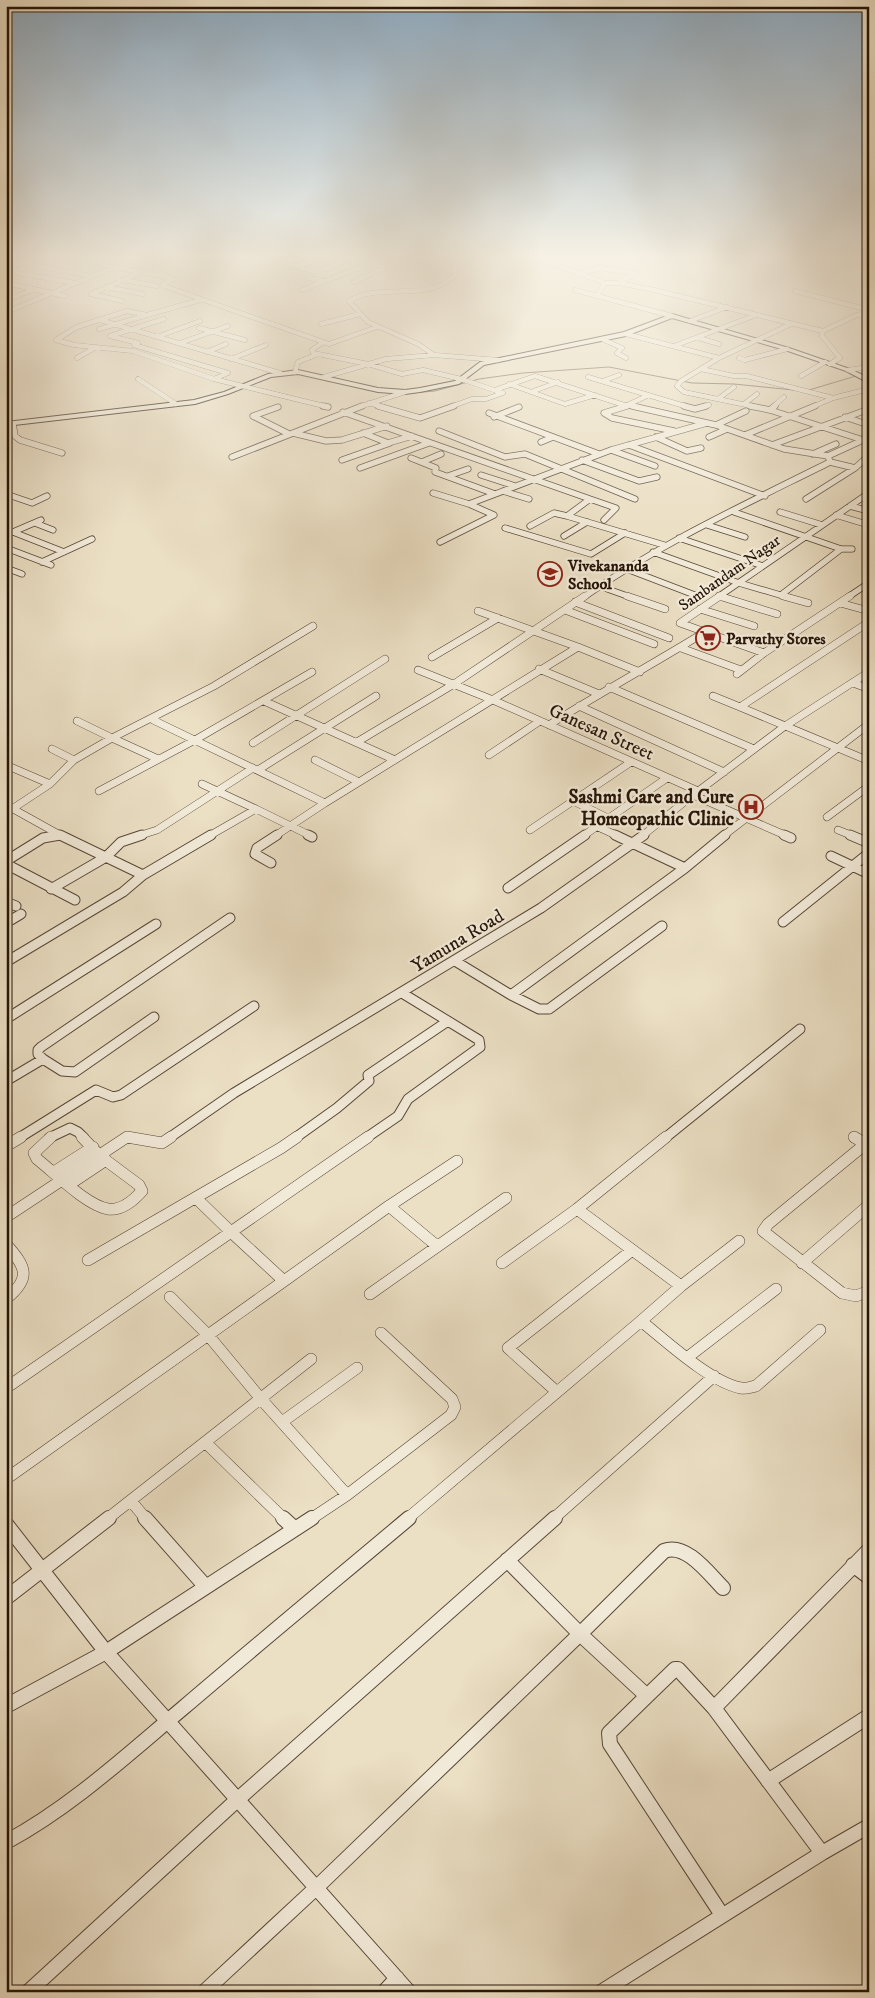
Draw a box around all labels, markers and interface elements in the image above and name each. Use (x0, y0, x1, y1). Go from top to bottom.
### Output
street label: Sambandam Nagar (675, 530, 785, 615)
place label: Vivekananda School (567, 556, 650, 594)
school or university icon: Vivekananda School (537, 561, 563, 587)
supermarket icon: Parvathy Stores (695, 625, 721, 651)
place label: Parvathy Stores (726, 629, 826, 649)
street label: Ganesan Street (545, 699, 657, 766)
place label: Sashmi Care and Cure Homeopathic Clinic (568, 786, 734, 831)
hospital icon: Sashmi Care and Cure Homeopathic Clinic (738, 794, 764, 820)
street label: Yamuna Road (407, 904, 509, 978)

